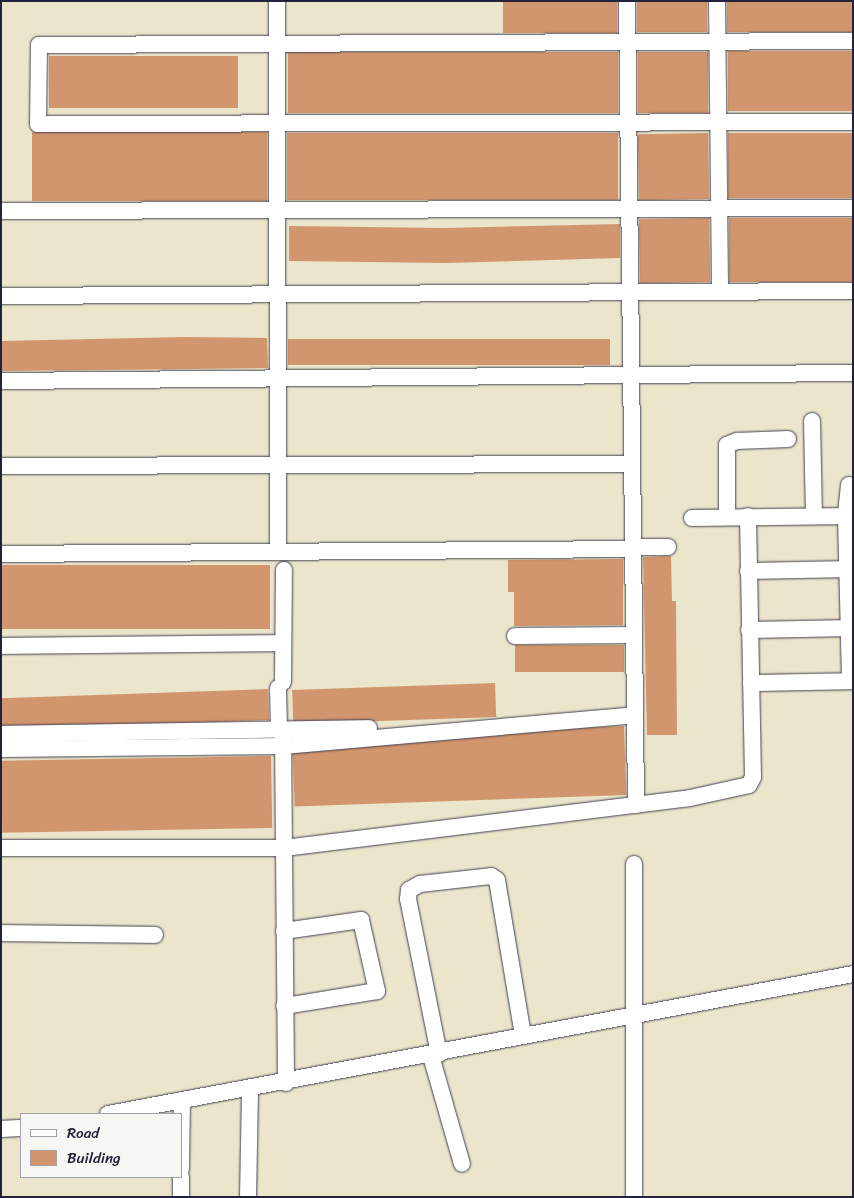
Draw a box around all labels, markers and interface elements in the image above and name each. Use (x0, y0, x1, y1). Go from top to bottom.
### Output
legend (20, 1113, 182, 1178)
text: Road (67, 1120, 99, 1146)
text: Building (67, 1145, 121, 1171)

